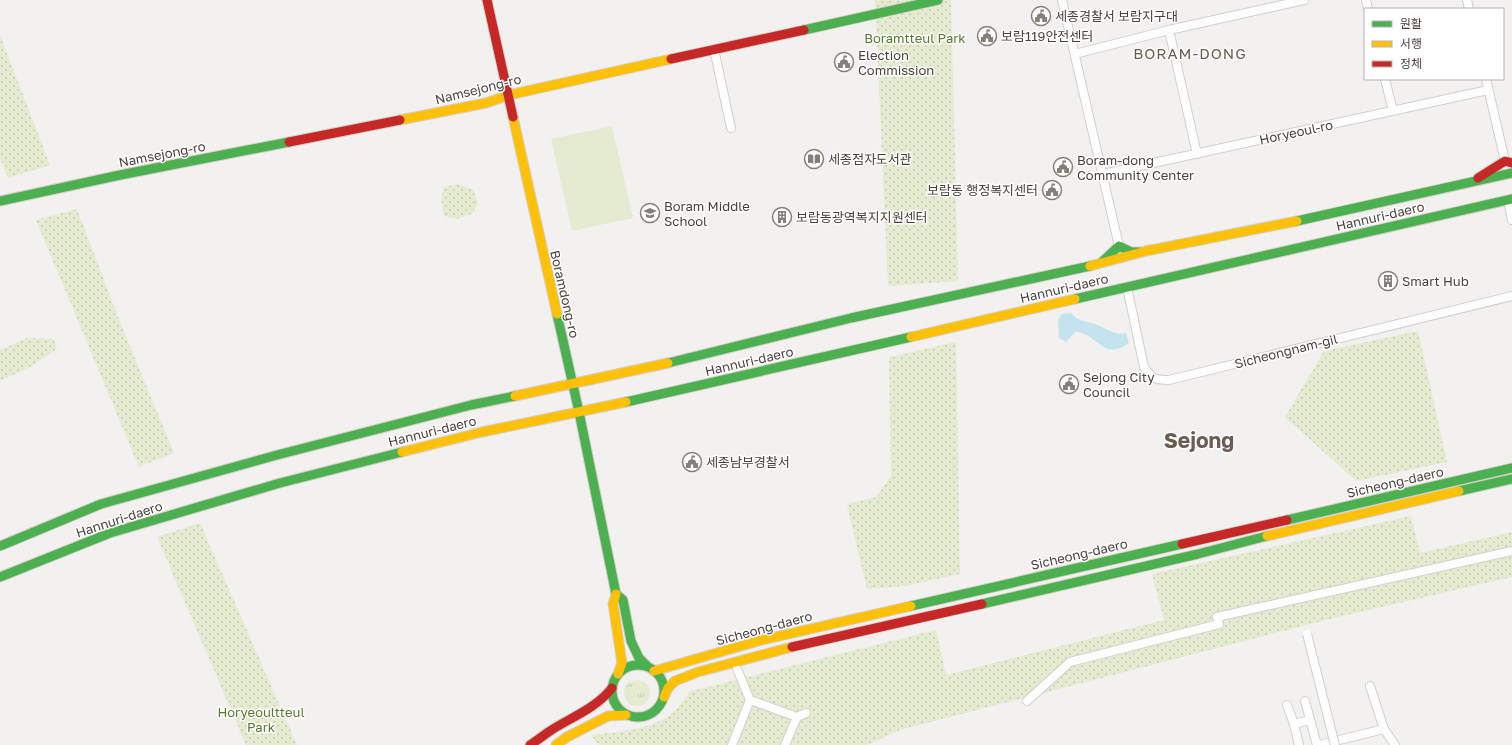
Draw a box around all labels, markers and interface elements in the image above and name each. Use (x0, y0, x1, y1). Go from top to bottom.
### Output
public building icon: 세종경찰서 보람지구대 (1030, 5, 1052, 27)
place label: 세종경찰서 보람지구대 (1055, 8, 1178, 24)
legend (1364, 8, 1504, 80)
text: 원활 (1400, 16, 1422, 31)
public building icon: 보람119안전센터 (976, 25, 998, 47)
place label: 보람119안전센터 (1001, 28, 1093, 44)
park label: Boramtteul Park (864, 30, 966, 46)
text: 서행 (1400, 36, 1422, 51)
district label: BORAM-DONG (1133, 44, 1247, 62)
place label: Election Commission (858, 47, 934, 78)
public building icon: Election Commission (833, 51, 855, 73)
text: 정체 (1400, 56, 1422, 71)
street label: Namsejong-ro (433, 71, 523, 107)
street label: Horyeoul-ro (1258, 116, 1334, 148)
street label: Namsejong-ro (117, 138, 207, 170)
library icon: 세종점자도서관 (803, 148, 825, 170)
place label: 세종점자도서관 (828, 151, 912, 167)
place label: Boram-dong Community Center (1077, 152, 1194, 183)
public building icon: Boram-dong Community Center (1052, 156, 1074, 178)
public building icon: 보람동 행정복지센터 (1041, 179, 1063, 201)
place label: 보람동 행정복지센터 (927, 182, 1038, 198)
place label: Boram Middle School (664, 198, 750, 229)
street label: Hannuri-daero (1334, 198, 1426, 234)
school or university icon: Boram Middle School (639, 202, 661, 224)
building icon: 보람동광역복지지원센터 (771, 206, 793, 228)
place label: 보람동광역복지지원센터 (796, 209, 928, 225)
street label: Boramdong-ro (547, 248, 583, 340)
street label: Hannuri-daero (1018, 270, 1110, 306)
building icon: Smart Hub (1377, 270, 1399, 292)
place label: Smart Hub (1402, 273, 1469, 289)
street label: Sicheongnam-gil (1233, 330, 1339, 372)
street label: Hannuri-daero (703, 343, 795, 379)
place label: Sejong City Council (1083, 369, 1155, 400)
public building icon: Sejong City Council (1058, 373, 1080, 395)
street label: Hannuri-daero (386, 412, 478, 450)
district label: Sejong (1164, 427, 1234, 453)
public building icon: 세종남부경찰서 (681, 451, 703, 473)
place label: 세종남부경찰서 (706, 454, 790, 470)
street label: Sicheong-daero (1345, 463, 1445, 501)
street label: Hannuri-daero (74, 497, 165, 541)
street label: Sicheong-daero (1029, 535, 1129, 573)
street label: Sicheong-daero (714, 607, 814, 649)
park label: Horyeoultteul Park (217, 704, 305, 735)

